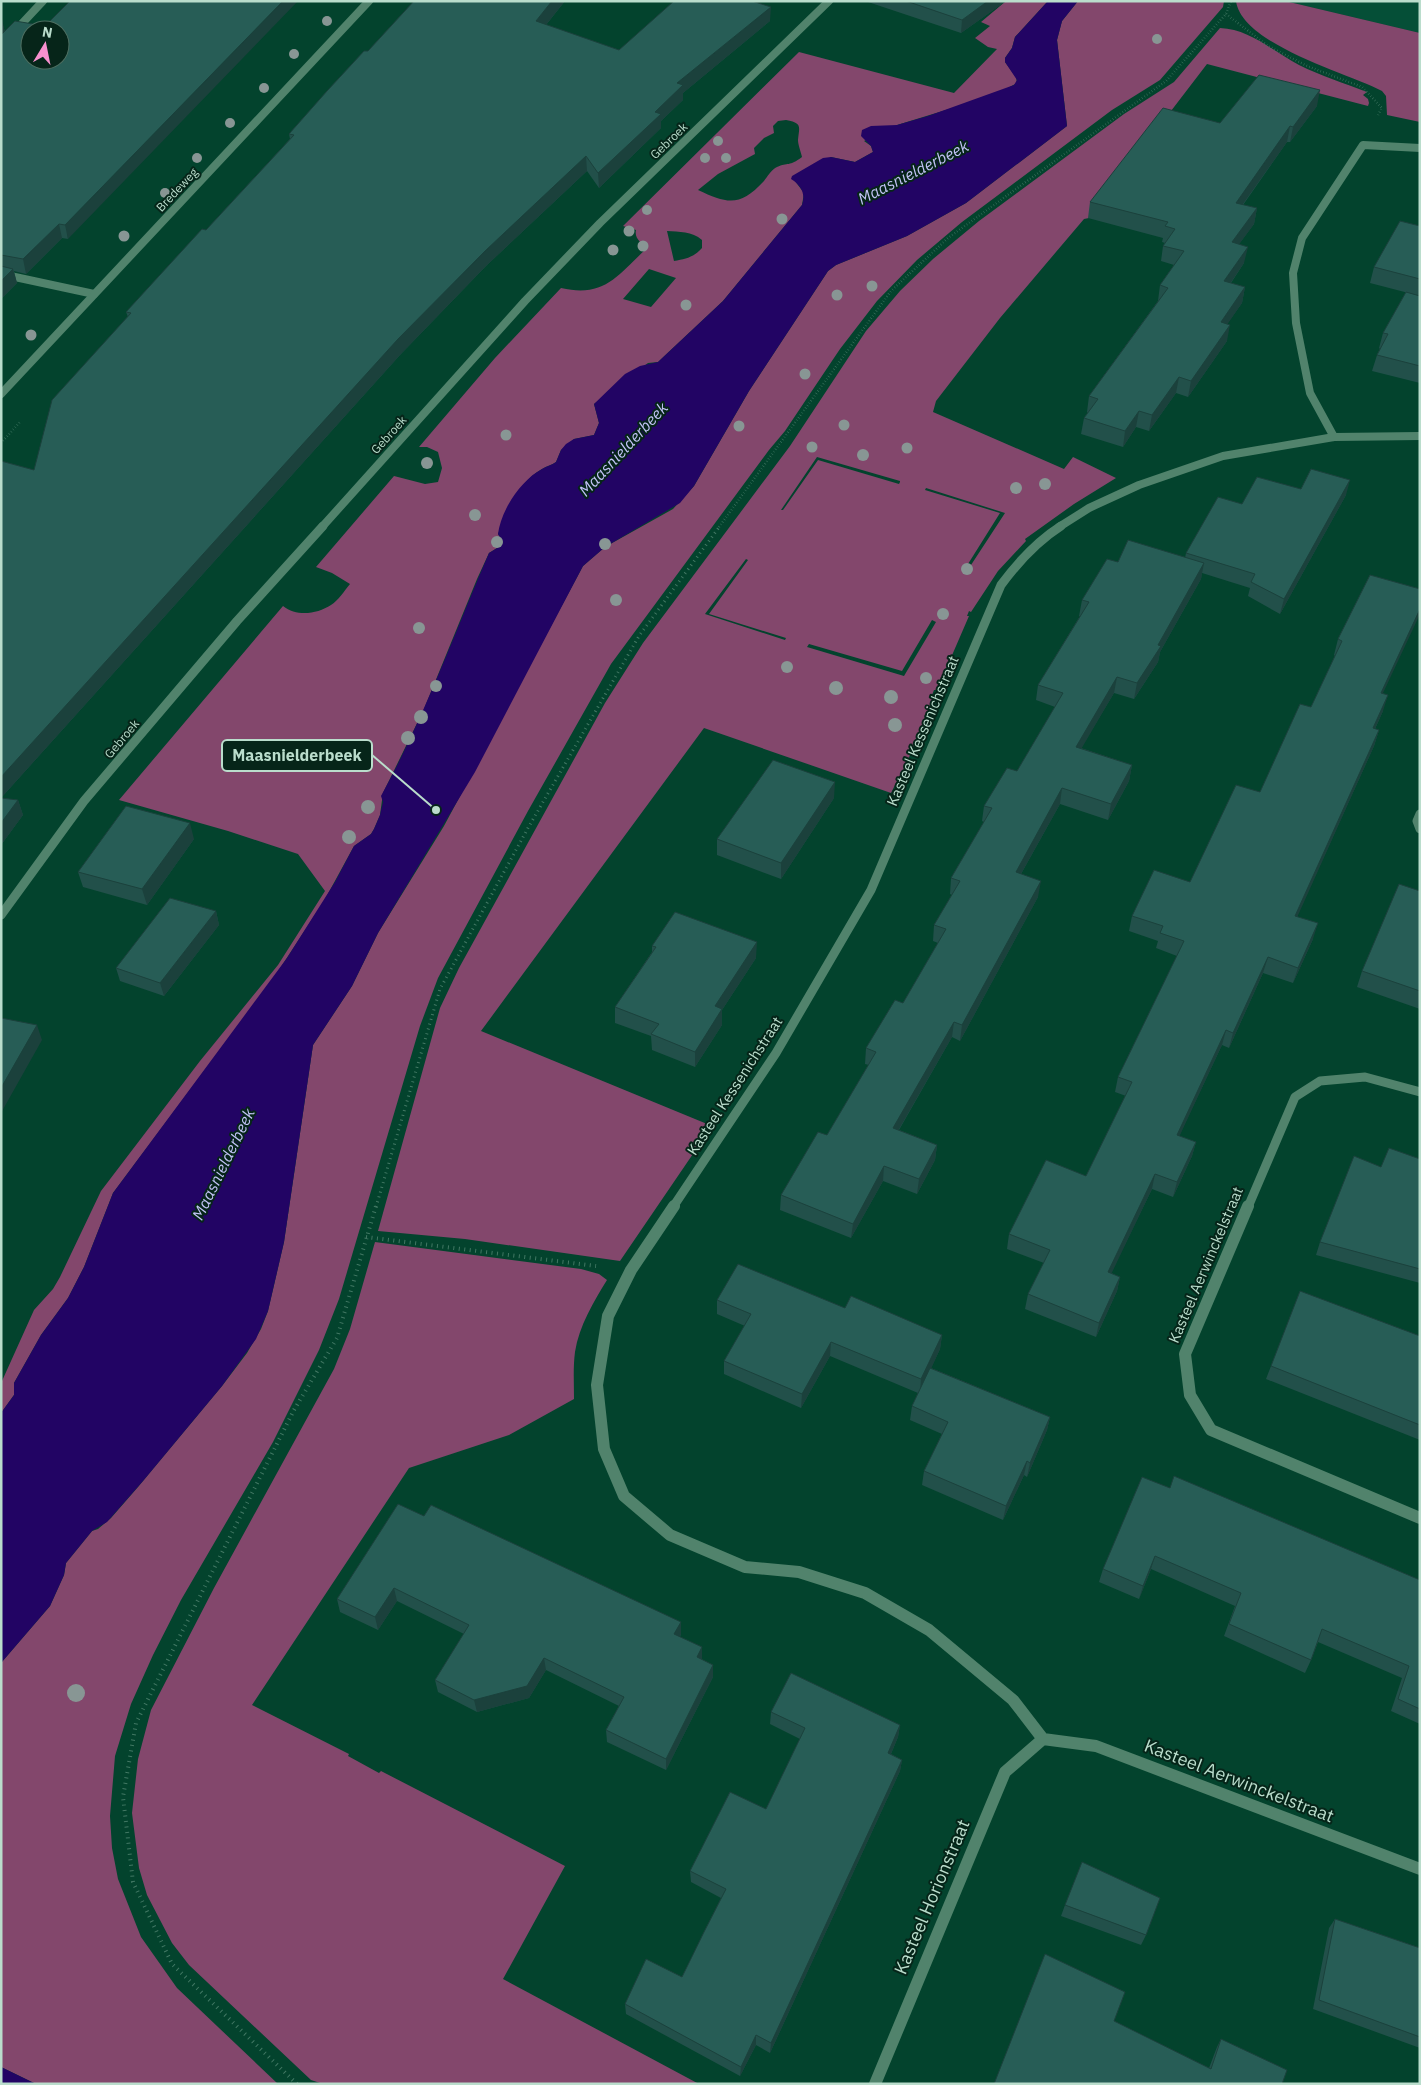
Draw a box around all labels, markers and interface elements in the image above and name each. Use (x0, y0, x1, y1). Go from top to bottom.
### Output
north arrow (20, 20, 70, 70)
text: N (41, 22, 54, 42)
street label: Gebroek (647, 119, 691, 162)
water label: Maasnielderbeek (854, 135, 972, 209)
street label: Bredeweg (153, 164, 201, 215)
water label: Maasnielderbeek (574, 397, 672, 500)
street label: Gebroek (368, 412, 410, 457)
street label: Kasteel Kessenichstraat (882, 653, 963, 809)
street label: Gebroek (101, 716, 143, 761)
callout: Maasnielderbeek (222, 740, 372, 771)
text: Maasnielderbeek (232, 745, 362, 765)
street label: Kasteel Kessenichstraat (683, 1013, 787, 1159)
water label: Maasnielderbeek (187, 1104, 259, 1223)
street label: Kasteel Aerwinckelstraat (1164, 1184, 1247, 1346)
street label: Kasteel Aerwinckelstraat (1141, 1734, 1337, 1827)
street label: Kasteel Horionstraat (889, 1816, 975, 1978)

